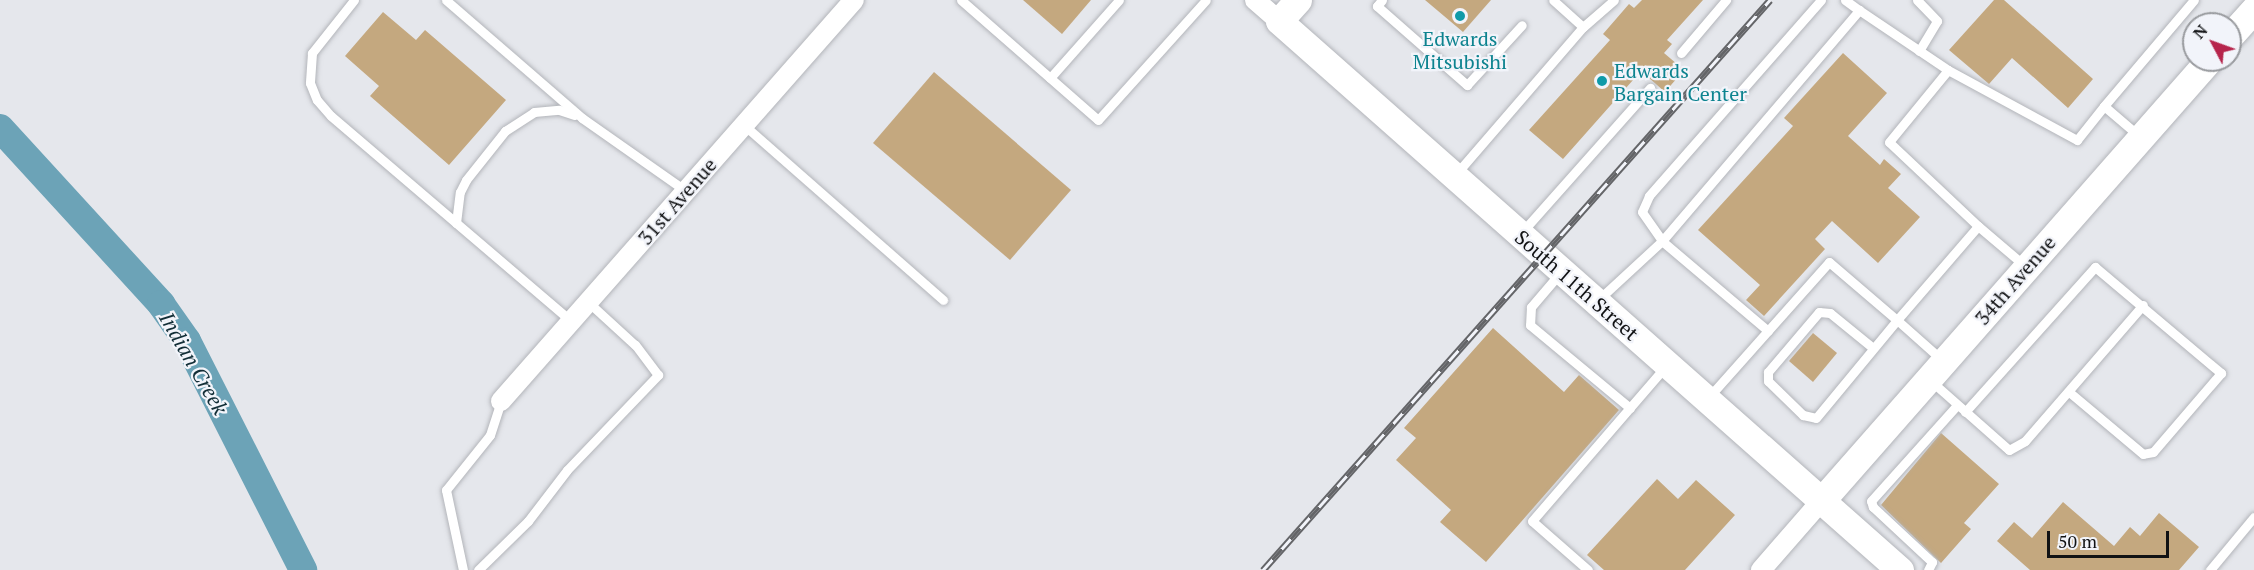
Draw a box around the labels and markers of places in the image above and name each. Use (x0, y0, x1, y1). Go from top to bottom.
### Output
marker: Edwards Mitsubishi (1453, 9, 1467, 23)
place label: Edwards Mitsubishi (1413, 26, 1507, 73)
place label: Edwards Bargain Center (1614, 58, 1747, 105)
marker: Edwards Bargain Center (1595, 74, 1609, 88)

